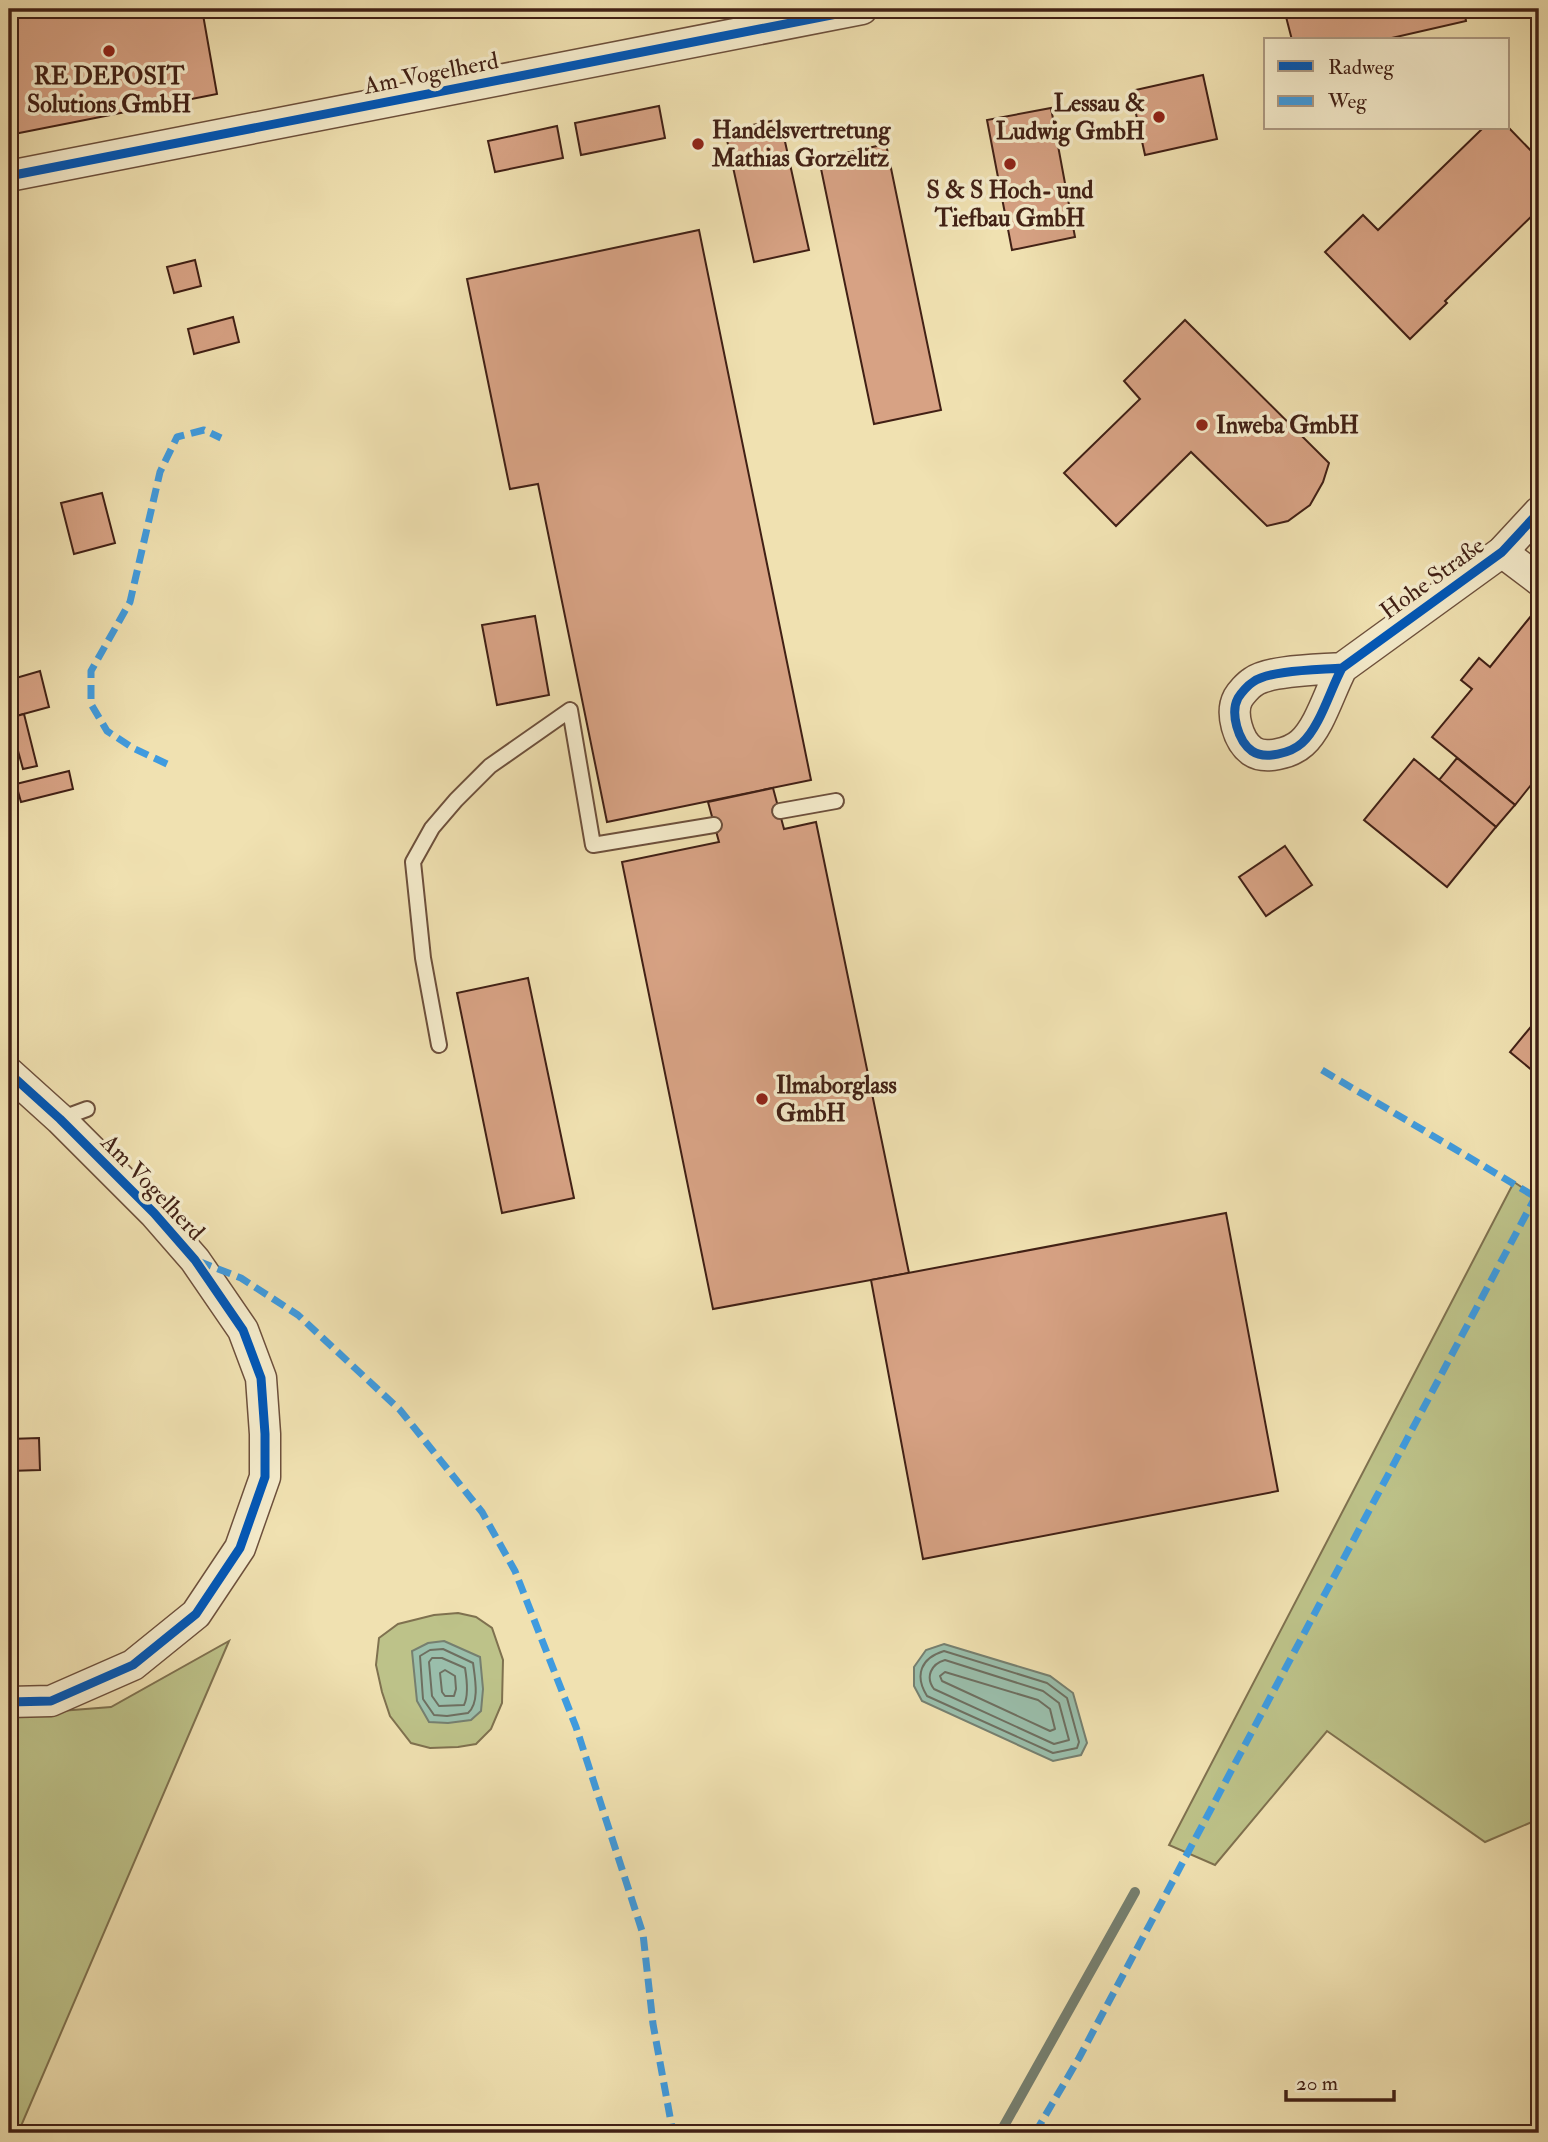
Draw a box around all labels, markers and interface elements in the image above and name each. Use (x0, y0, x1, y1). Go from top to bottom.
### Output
legend (1264, 38, 1510, 130)
marker: RE DEPOSIT Solutions GmbH (101, 43, 117, 59)
street label: Am Vogelherd (360, 45, 501, 102)
text: Radweg (1328, 54, 1394, 81)
place label: RE DEPOSIT Solutions GmbH (27, 61, 191, 120)
place label: Lessau & Ludwig GmbH (996, 88, 1145, 147)
text: Weg (1327, 88, 1367, 115)
marker: Lessau & Ludwig GmbH (1151, 109, 1167, 125)
place label: Handelsvertretung Mathias Gorzelitz (711, 115, 891, 174)
marker: Handelsvertretung Mathias Gorzelitz (690, 136, 706, 152)
marker: S & S Hoch- und Tiefbau GmbH (1002, 156, 1018, 172)
place label: S & S Hoch- und Tiefbau GmbH (927, 175, 1094, 234)
place label: Inweba GmbH (1216, 410, 1359, 441)
marker: Inweba GmbH (1194, 417, 1210, 433)
street label: Hohe Straße (1374, 530, 1491, 627)
place label: Ilmaborglass GmbH (776, 1070, 897, 1129)
marker: Ilmaborglass GmbH (754, 1091, 770, 1107)
street label: Am Vogelherd (93, 1127, 211, 1247)
scale bar (1286, 2058, 1394, 2102)
text: 20 m (1296, 2070, 1338, 2097)

